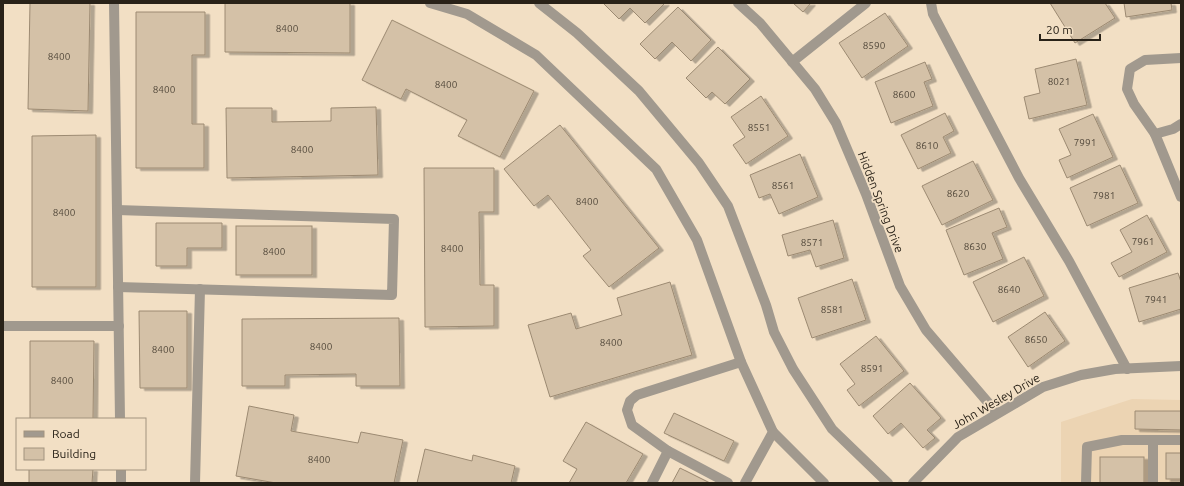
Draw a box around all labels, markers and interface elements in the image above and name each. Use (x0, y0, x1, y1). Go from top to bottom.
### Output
scale bar (1040, 16, 1100, 42)
house number: 8400 (276, 23, 299, 34)
text: 20 m (1046, 23, 1073, 36)
house number: 8590 (863, 40, 886, 51)
house number: 8400 (48, 51, 71, 62)
house number: 8021 (1048, 76, 1070, 87)
house number: 8400 (435, 79, 458, 90)
house number: 8400 (153, 84, 176, 95)
house number: 8600 (893, 89, 916, 100)
house number: 8551 (748, 122, 770, 133)
house number: 7991 (1074, 137, 1096, 148)
house number: 8610 (916, 140, 939, 151)
house number: 8400 (291, 144, 314, 155)
street label: Hidden Spring Drive (856, 150, 906, 254)
house number: 8561 (772, 180, 794, 191)
house number: 8620 (947, 188, 970, 199)
house number: 7981 (1093, 190, 1115, 201)
house number: 8400 (576, 196, 599, 207)
house number: 8400 (53, 207, 76, 218)
house number: 7961 (1132, 236, 1154, 247)
house number: 8571 (801, 237, 823, 248)
house number: 8630 (964, 241, 987, 252)
house number: 8400 (441, 243, 464, 254)
house number: 8400 (263, 246, 286, 257)
house number: 8640 (998, 284, 1021, 295)
house number: 7941 (1145, 294, 1167, 305)
house number: 8581 (821, 304, 843, 315)
house number: 8650 (1025, 334, 1048, 345)
house number: 8400 (600, 337, 623, 348)
house number: 8400 (310, 341, 333, 352)
house number: 8400 (152, 344, 175, 355)
house number: 8591 (861, 363, 883, 374)
street label: John Wesley Drive (950, 371, 1042, 431)
house number: 8400 (51, 375, 74, 386)
legend (16, 418, 146, 470)
text: Road (52, 427, 80, 440)
text: Building (52, 447, 96, 460)
house number: 8400 (308, 454, 331, 465)

